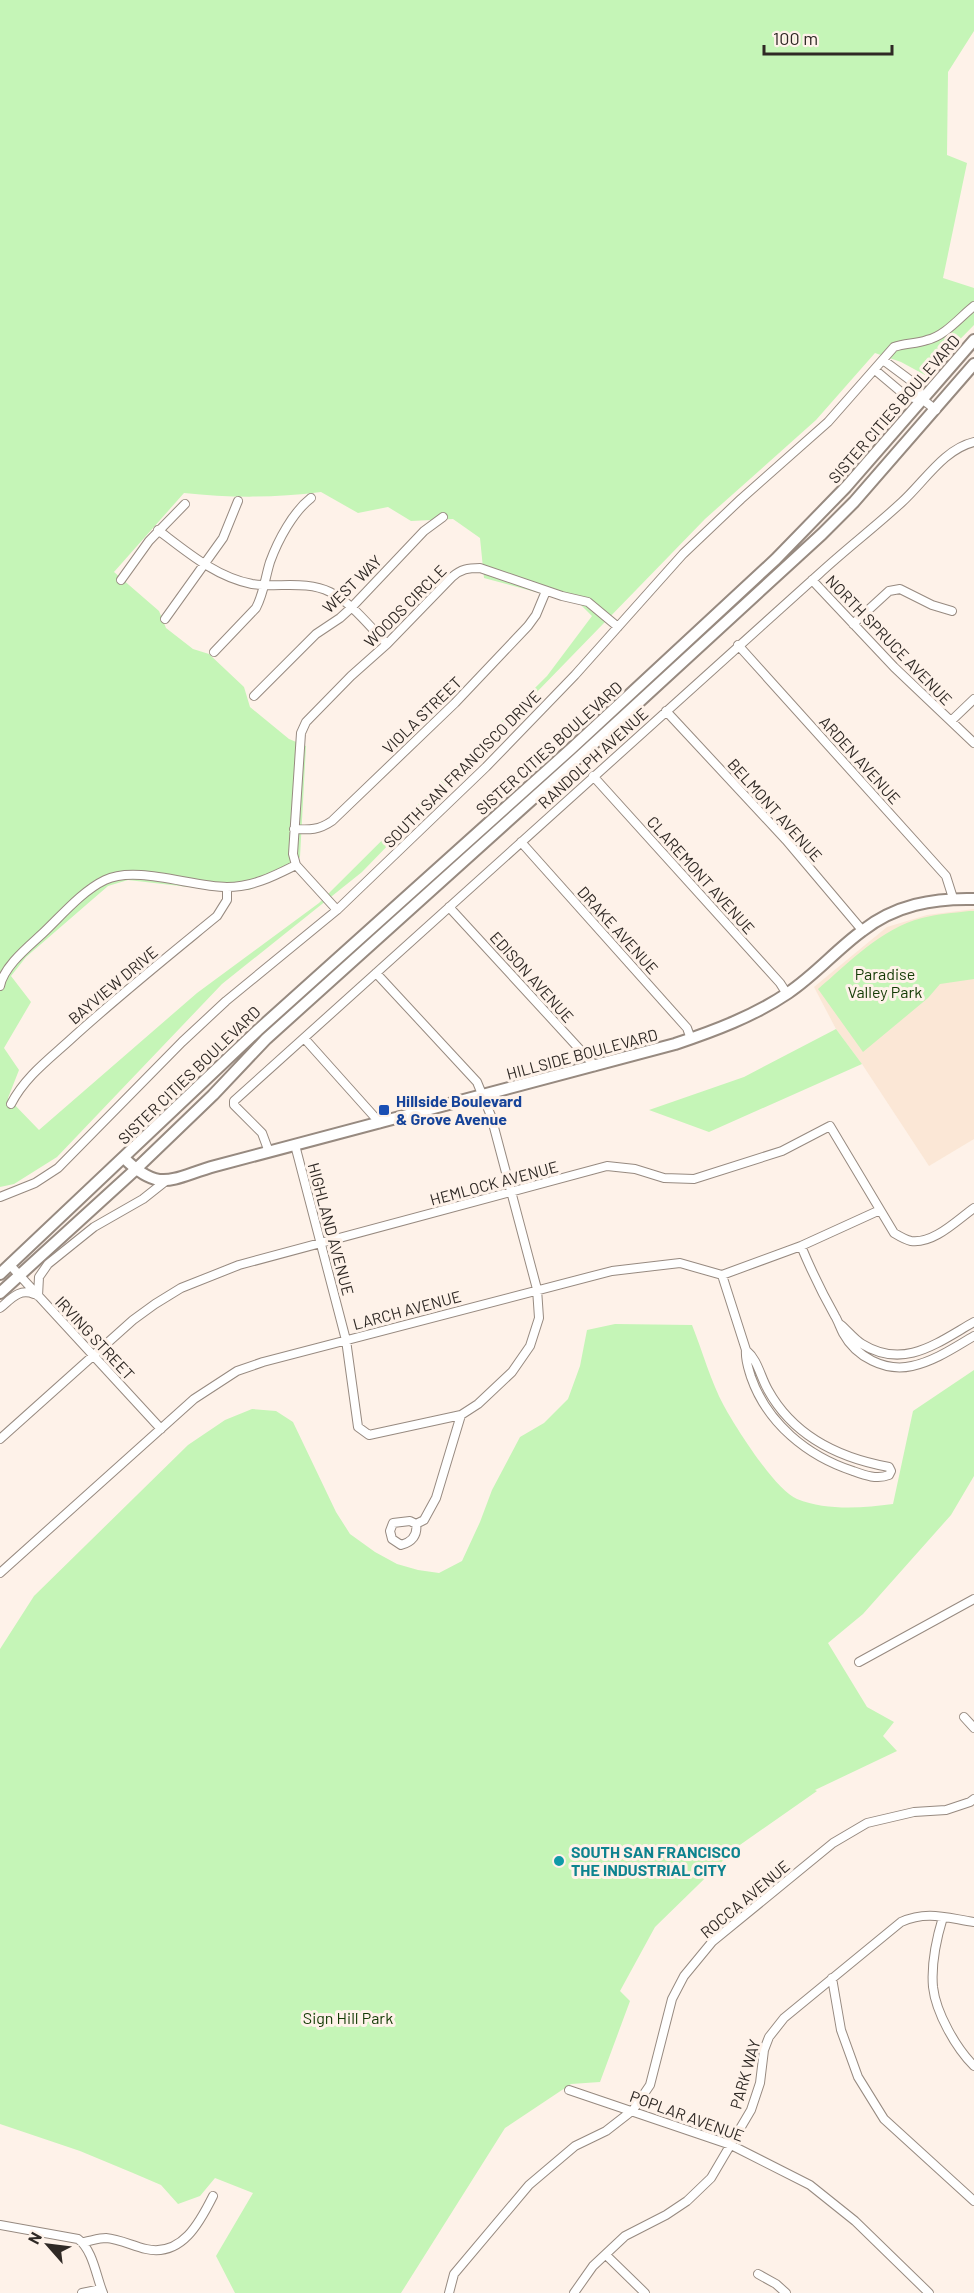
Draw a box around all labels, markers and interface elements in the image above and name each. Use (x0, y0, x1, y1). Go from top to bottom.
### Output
scale bar (764, 18, 892, 56)
text: 100 m (773, 27, 818, 49)
street label: SISTER CITIES BOULEVARD (824, 331, 963, 487)
street label: WEST WAY (318, 551, 385, 617)
street label: WOODS CIRCLE (360, 561, 450, 651)
street label: NORTH SPRUCE AVENUE (822, 571, 956, 709)
street label: VIOLA STREET (378, 672, 465, 757)
street label: SISTER CITIES BOULEVARD (472, 677, 626, 818)
street label: SOUTH SAN FRANCISCO DRIVE (379, 686, 544, 851)
street label: RANDOLPH AVENUE (534, 703, 652, 812)
street label: ARDEN AVENUE (816, 712, 905, 808)
street label: BELMONT AVENUE (724, 754, 827, 865)
street label: CLAREMONT AVENUE (644, 812, 759, 937)
street label: DRAKE AVENUE (574, 882, 663, 977)
street label: EDISON AVENUE (487, 927, 578, 1026)
street label: BAYVIEW DRIVE (64, 942, 161, 1027)
park label: Paradise Valley Park (848, 964, 922, 1001)
street label: SISTER CITIES BOULEVARD (114, 1002, 264, 1148)
street label: HILLSIDE BOULEVARD (504, 1024, 660, 1083)
place label: Hillside Boulevard & Grove Avenue (396, 1091, 522, 1128)
marker: Hillside Boulevard & Grove Avenue (377, 1103, 391, 1117)
street label: HEMLOCK AVENUE (428, 1156, 560, 1209)
street label: HIGHLAND AVENUE (305, 1160, 358, 1297)
street label: LARCH AVENUE (351, 1286, 463, 1333)
street label: IRVING STREET (52, 1292, 139, 1383)
place label: SOUTH SAN FRANCISCO THE INDUSTRIAL CITY (571, 1842, 741, 1879)
marker: SOUTH SAN FRANCISCO THE INDUSTRIAL CITY (552, 1854, 566, 1868)
street label: ROCCA AVENUE (696, 1856, 793, 1941)
park label: Sign Hill Park (303, 2008, 393, 2027)
street label: PARK WAY (725, 2037, 764, 2111)
street label: POPLAR AVENUE (628, 2086, 747, 2145)
north arrow (18, 2215, 78, 2275)
text: N (23, 2229, 45, 2247)

